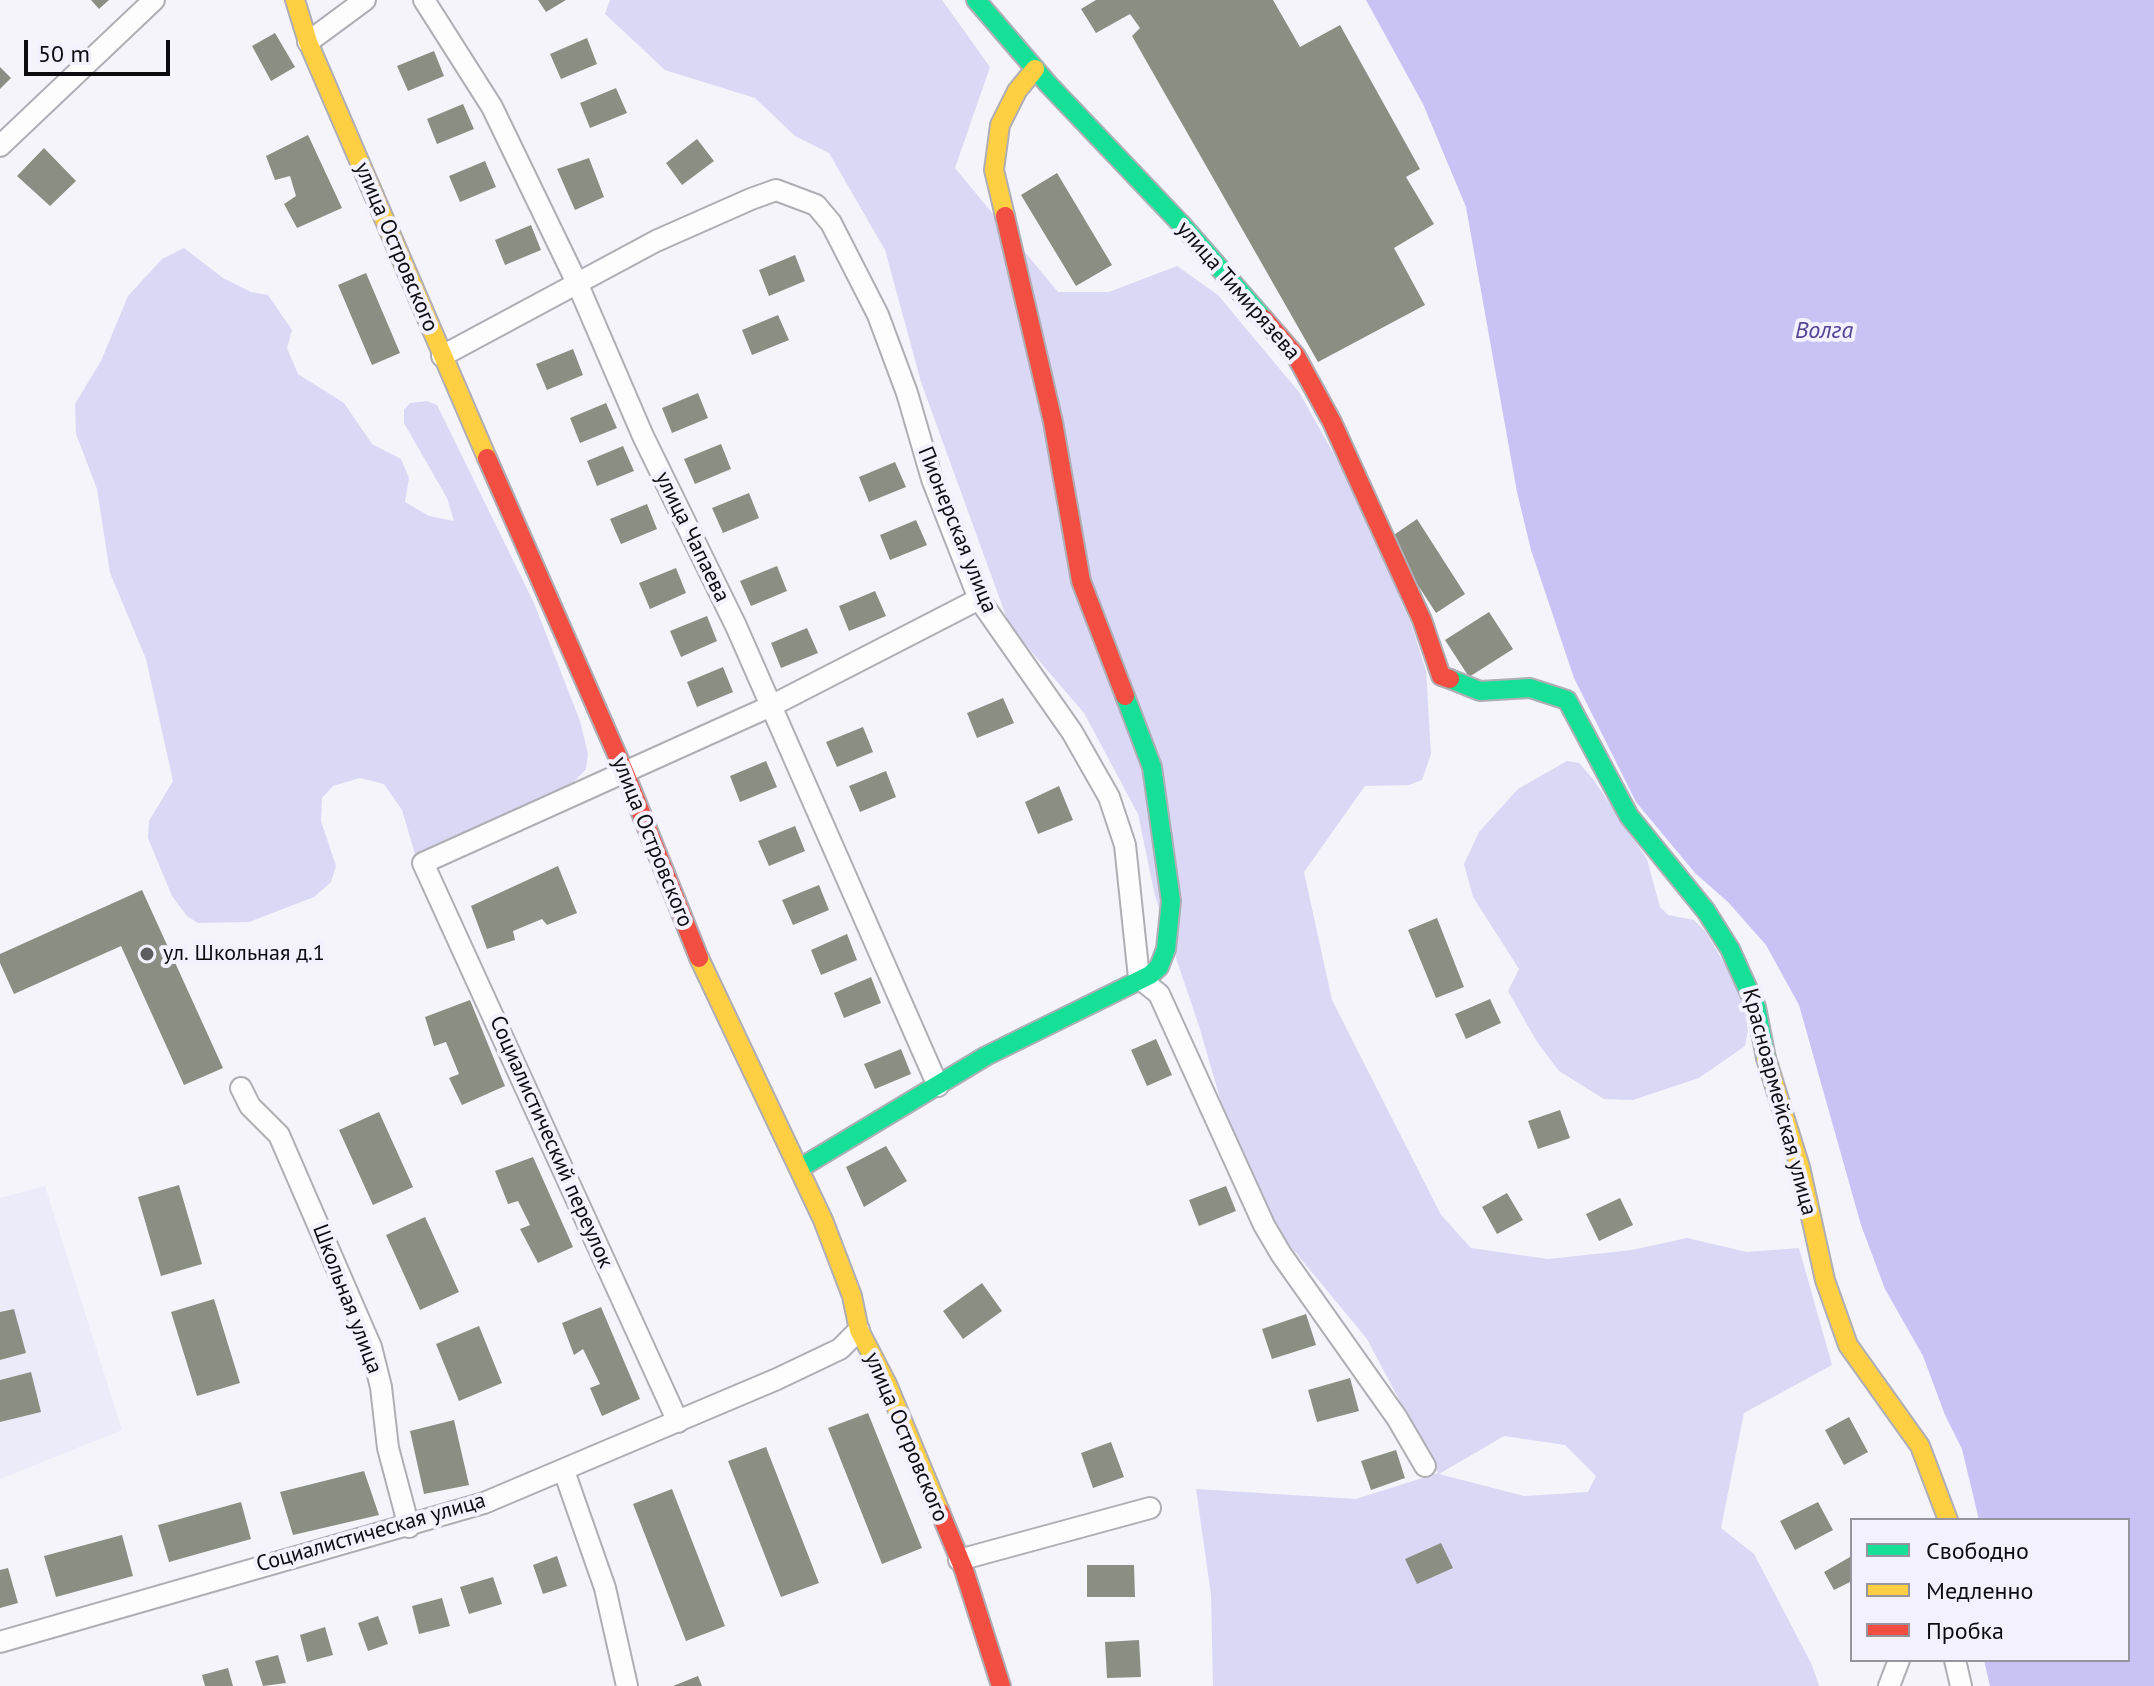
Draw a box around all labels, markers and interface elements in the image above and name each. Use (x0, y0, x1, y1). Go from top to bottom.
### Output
scale bar (28, 24, 174, 74)
text: 50 m (38, 38, 90, 69)
street label: улица Островского (348, 158, 444, 336)
street label: улица Тимирязева (1171, 216, 1305, 366)
water label: Волга (1795, 317, 1853, 345)
street label: Пионерская улица (912, 443, 1002, 617)
street label: улица Чапаева (649, 467, 735, 607)
street label: улица Островского (606, 753, 698, 931)
place label: ул. Школьная д.1 (163, 941, 325, 967)
marker: ул. Школьная д.1 (138, 945, 156, 963)
street label: Красноармейская улица (1736, 986, 1822, 1218)
street label: Социалистический переулок (483, 1012, 619, 1272)
street label: Школьная улица (306, 1221, 388, 1377)
street label: улица Островского (858, 1348, 954, 1526)
street label: Социалистическая улица (253, 1488, 489, 1578)
legend (1850, 1518, 2130, 1662)
text: Свободно (1926, 1535, 2029, 1566)
text: Медленно (1926, 1575, 2033, 1606)
text: Пробка (1926, 1615, 2004, 1646)

